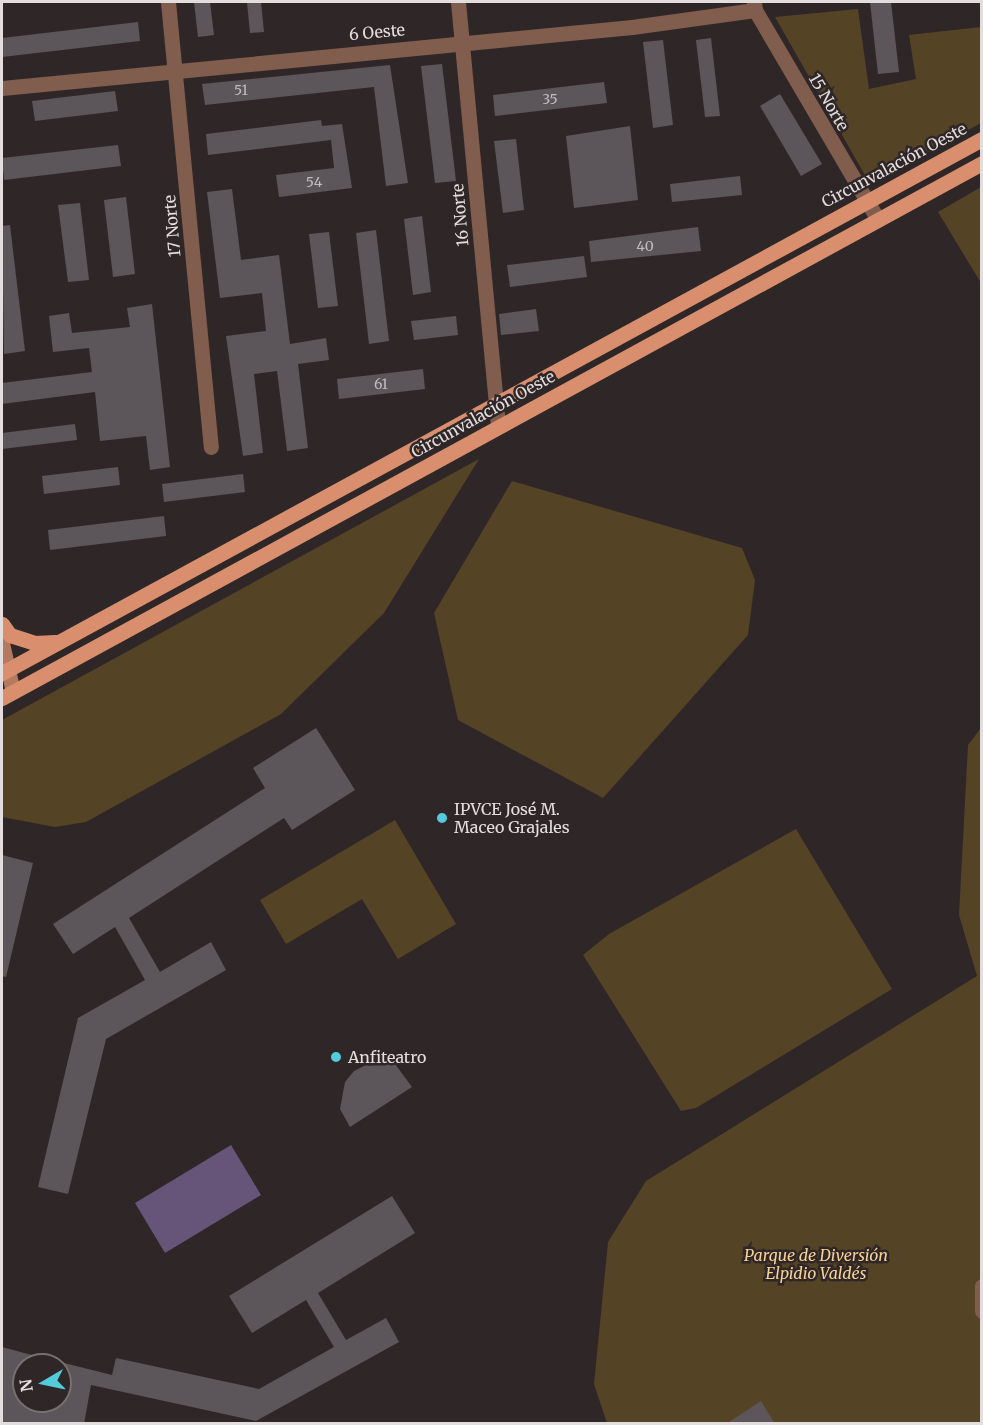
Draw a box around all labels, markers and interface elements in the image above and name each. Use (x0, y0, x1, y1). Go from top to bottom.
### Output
street label: 6 Oeste (348, 20, 406, 44)
street label: 15 Norte (805, 70, 853, 134)
house number: 51 (234, 82, 248, 98)
house number: 35 (542, 91, 558, 107)
street label: Circunvalación Oeste (818, 119, 970, 211)
house number: 54 (306, 174, 322, 190)
street label: 16 Norte (448, 183, 472, 247)
street label: 17 Norte (160, 194, 184, 258)
house number: 40 (636, 238, 654, 254)
street label: Circunvalación Oeste (408, 367, 558, 461)
house number: 61 (374, 376, 388, 392)
place label: IPVCE José M. Maceo Grajales (454, 799, 570, 837)
marker: IPVCE José M. Maceo Grajales (435, 811, 449, 825)
place label: Anfiteatro (348, 1047, 426, 1067)
marker: Anfiteatro (329, 1050, 343, 1064)
park label: Parque de Diversión Elpidio Valdés (744, 1245, 888, 1283)
north arrow (12, 1353, 72, 1413)
text: N (15, 1378, 37, 1393)

